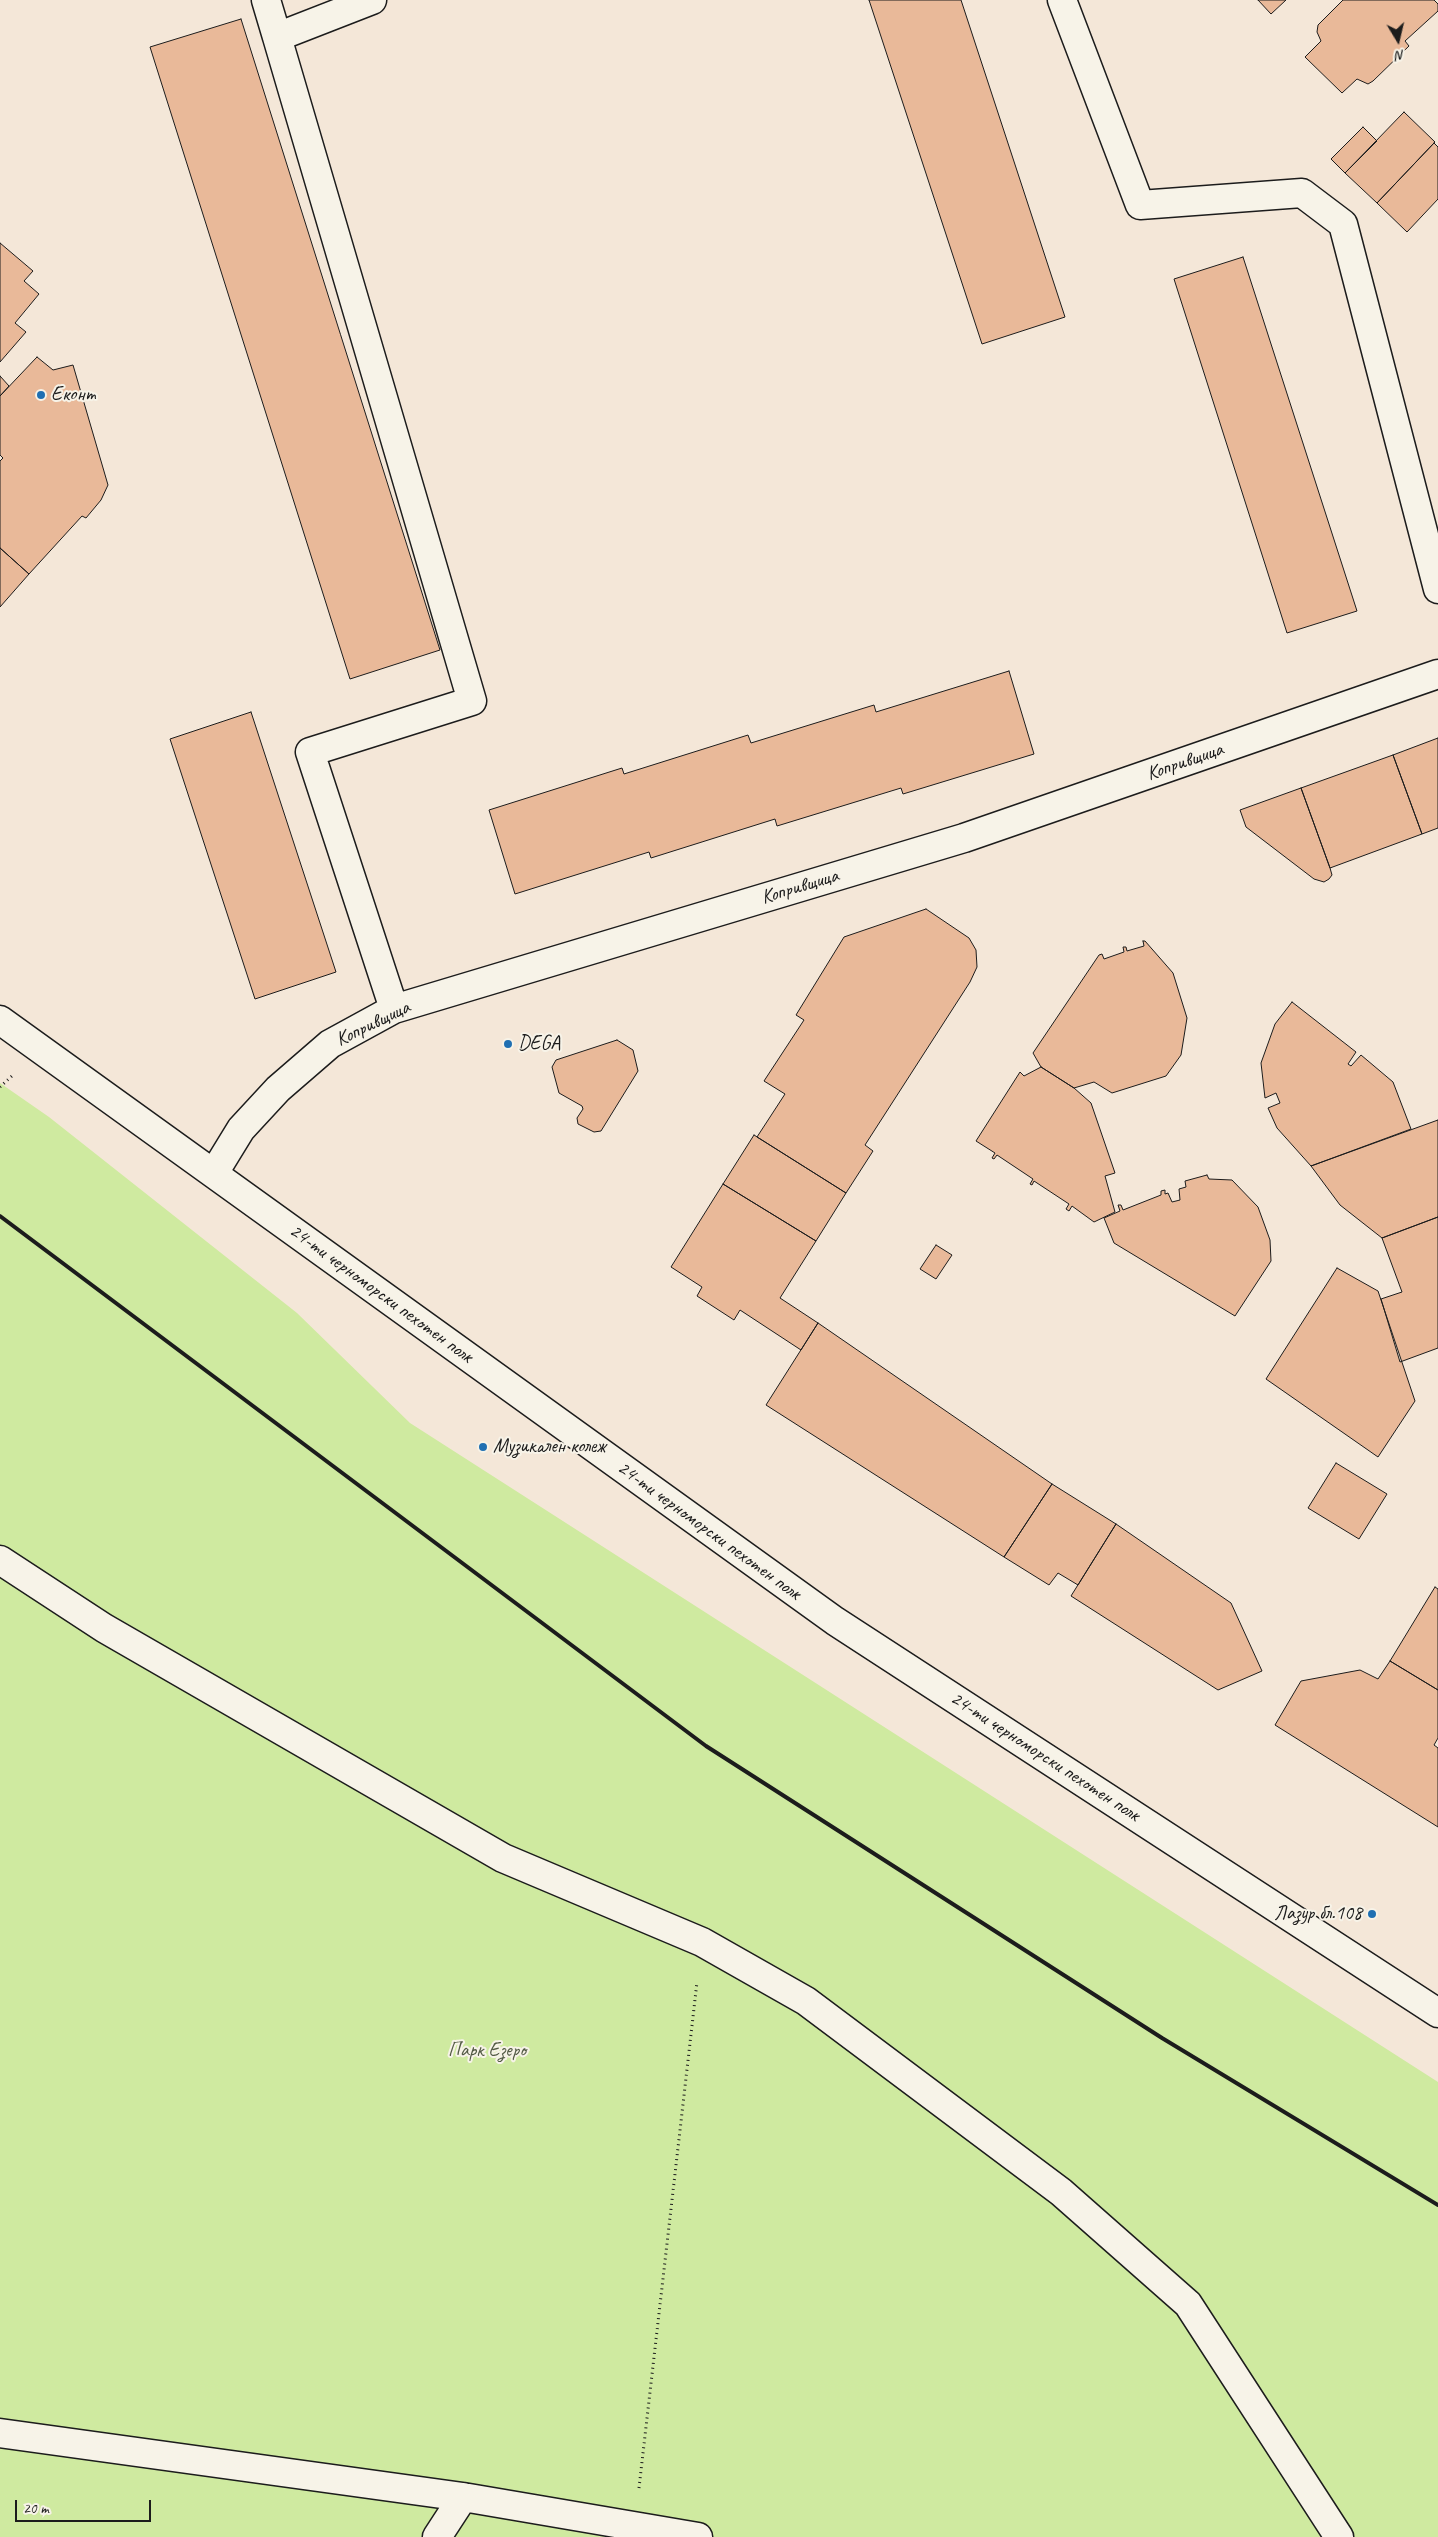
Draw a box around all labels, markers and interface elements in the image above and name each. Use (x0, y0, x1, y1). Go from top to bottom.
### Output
north arrow (1373, 15, 1423, 65)
text: N (1395, 46, 1406, 64)
place label: Еконт (51, 383, 96, 407)
marker: Еконт (35, 389, 47, 401)
street label: Копривщица (1144, 738, 1226, 786)
street label: Копривщица (759, 864, 841, 910)
street label: Копривщица (332, 996, 414, 1052)
place label: DEGA (518, 1032, 560, 1056)
marker: DEGA (502, 1038, 514, 1050)
street label: 24-ти черноморски пехотен полк (284, 1219, 478, 1369)
place label: Музикален колеж (493, 1435, 605, 1459)
marker: Музикален колеж (477, 1441, 489, 1453)
street label: 24-ти черноморски пехотен полк (612, 1456, 806, 1606)
street label: 24-ти черноморски пехотен полк (945, 1687, 1145, 1827)
place label: Лазур бл.108 (1274, 1902, 1362, 1926)
marker: Лазур бл.108 (1366, 1908, 1378, 1920)
park label: Парк Езеро (448, 2039, 526, 2063)
scale bar (18, 2490, 154, 2522)
text: 20 m (23, 2499, 49, 2518)

